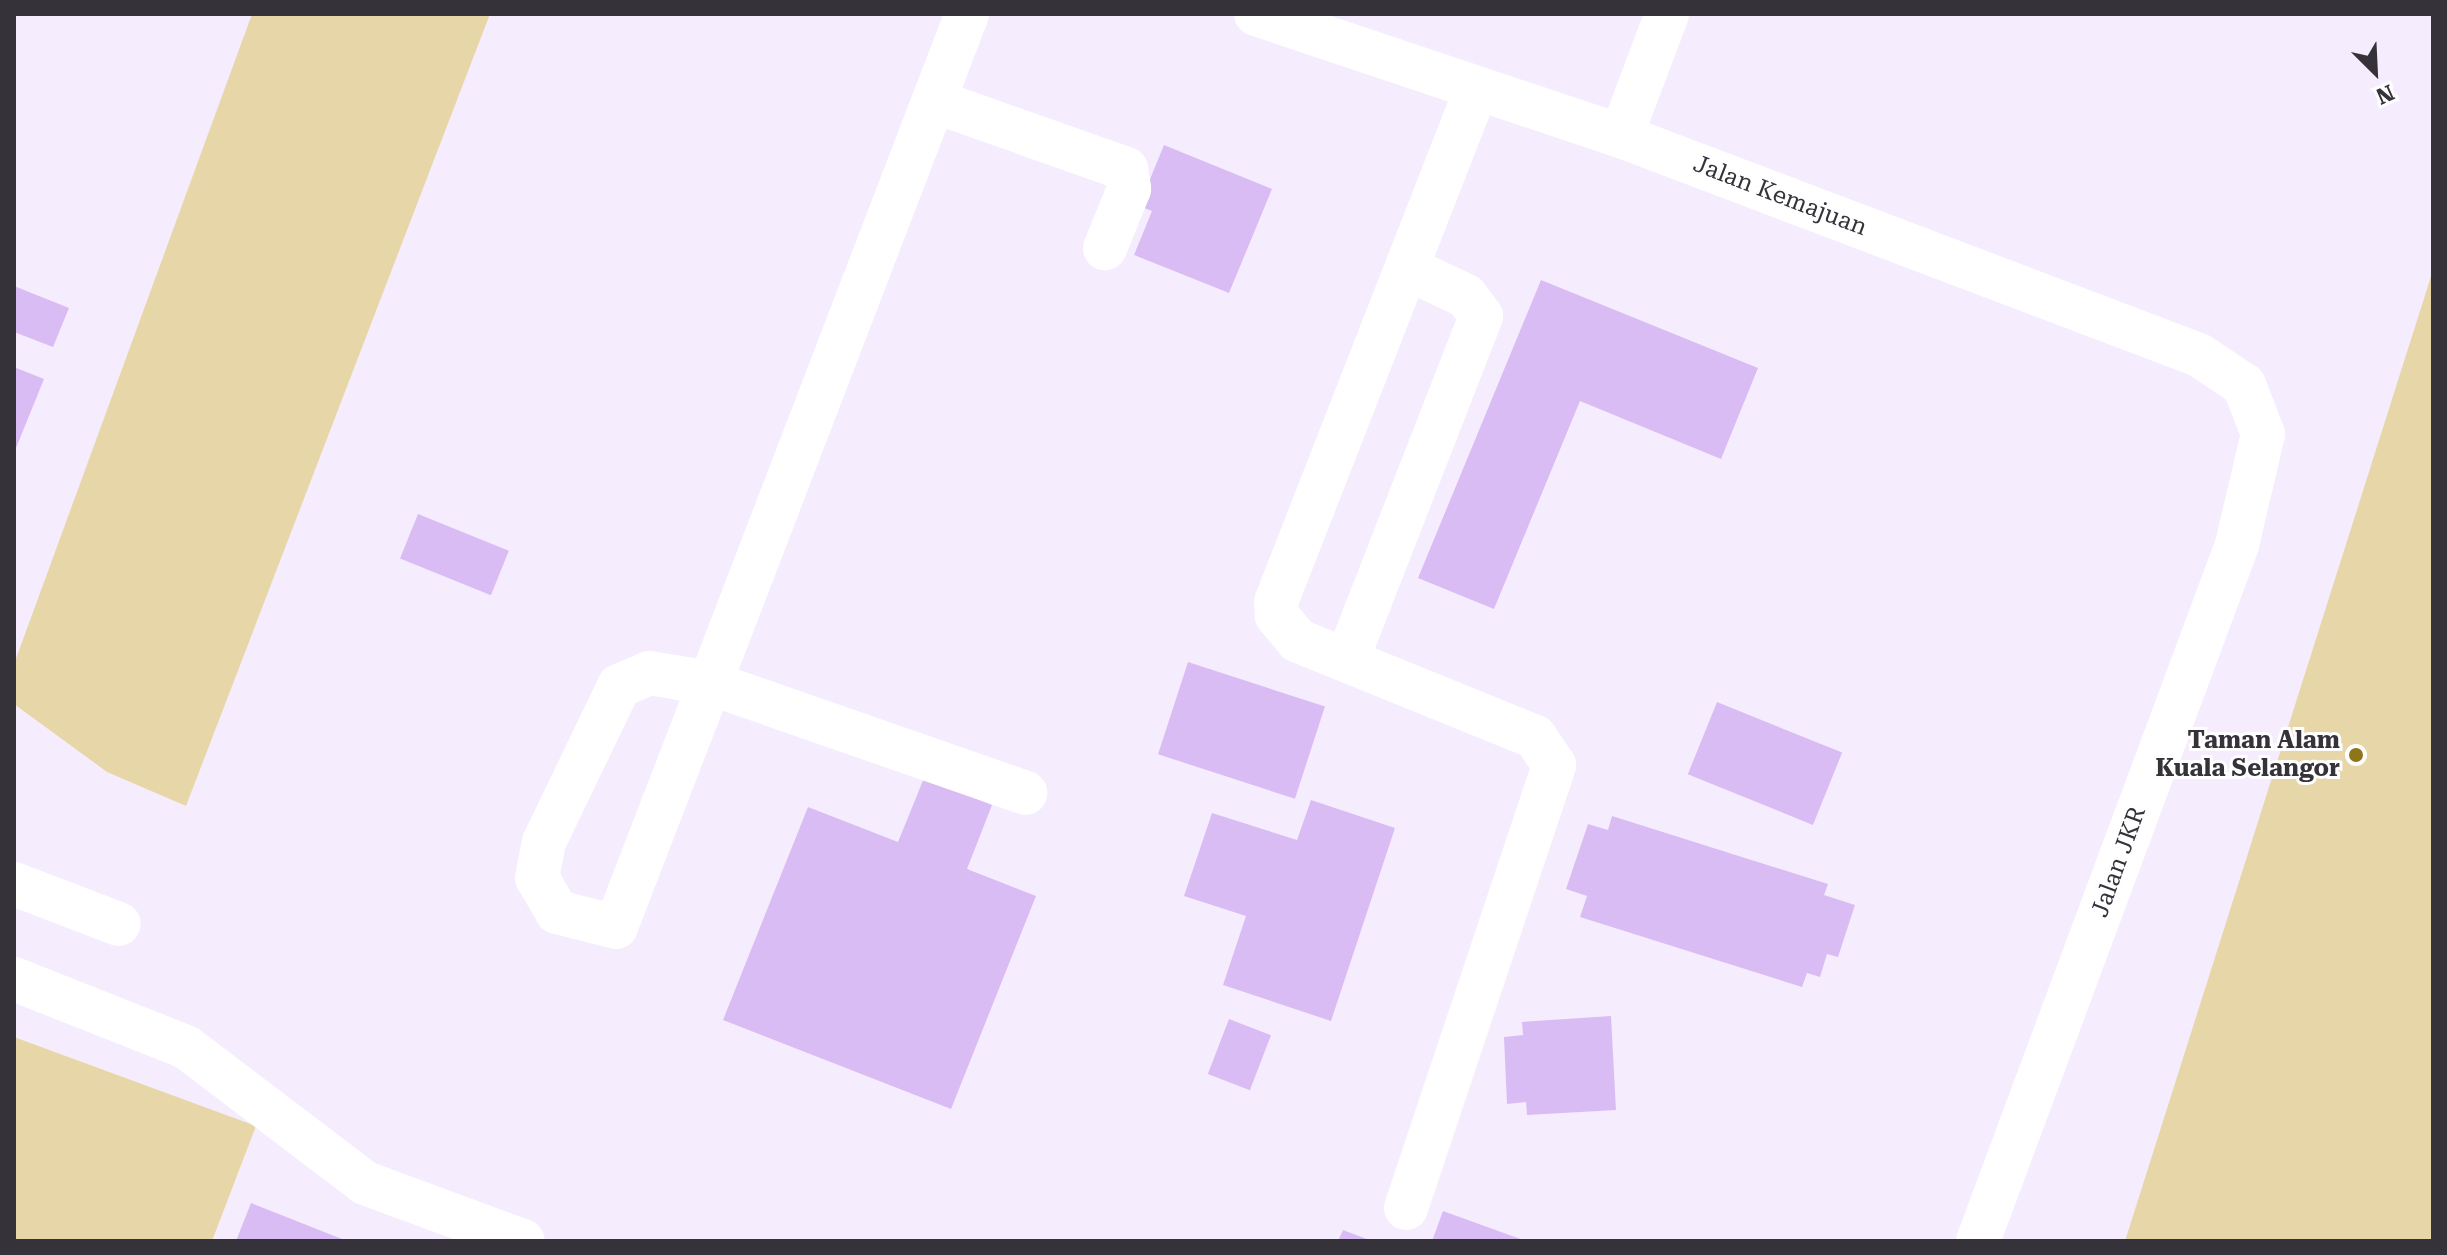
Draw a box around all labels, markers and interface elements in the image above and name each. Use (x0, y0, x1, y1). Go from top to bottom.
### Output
north arrow (2335, 32, 2415, 112)
text: N (2372, 80, 2398, 109)
street label: Jalan Kemajuan (1689, 150, 1871, 242)
place label: Taman Alam Kuala Selangor (2156, 727, 2340, 783)
marker: Taman Alam Kuala Selangor (2347, 746, 2365, 764)
street label: Jalan JKR (2086, 803, 2152, 921)

